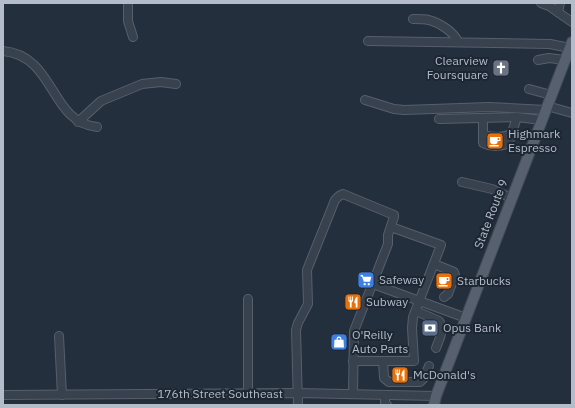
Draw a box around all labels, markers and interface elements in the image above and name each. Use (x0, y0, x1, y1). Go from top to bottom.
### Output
place label: Clearview Foursquare (427, 53, 488, 82)
church icon: Clearview Foursquare (491, 58, 511, 78)
place label: Highmark Espresso (508, 126, 561, 155)
cafe icon: Highmark Espresso (485, 131, 505, 151)
street label: State Route 9 (470, 177, 511, 251)
supermarket icon: Safeway (356, 270, 376, 290)
cafe icon: Starbucks (434, 271, 454, 291)
place label: Safeway (379, 272, 424, 287)
place label: Starbucks (457, 273, 511, 288)
restaurant icon: Subway (343, 292, 363, 312)
place label: Subway (366, 294, 408, 309)
bank icon: Opus Bank (420, 318, 440, 338)
place label: Opus Bank (443, 320, 502, 335)
place label: O'Reilly Auto Parts (352, 327, 408, 356)
shop icon: O'Reilly Auto Parts (329, 332, 349, 352)
restaurant icon: McDonald's (390, 365, 410, 385)
place label: McDonald's (413, 367, 476, 382)
street label: 176th Street Southeast (157, 386, 283, 401)

